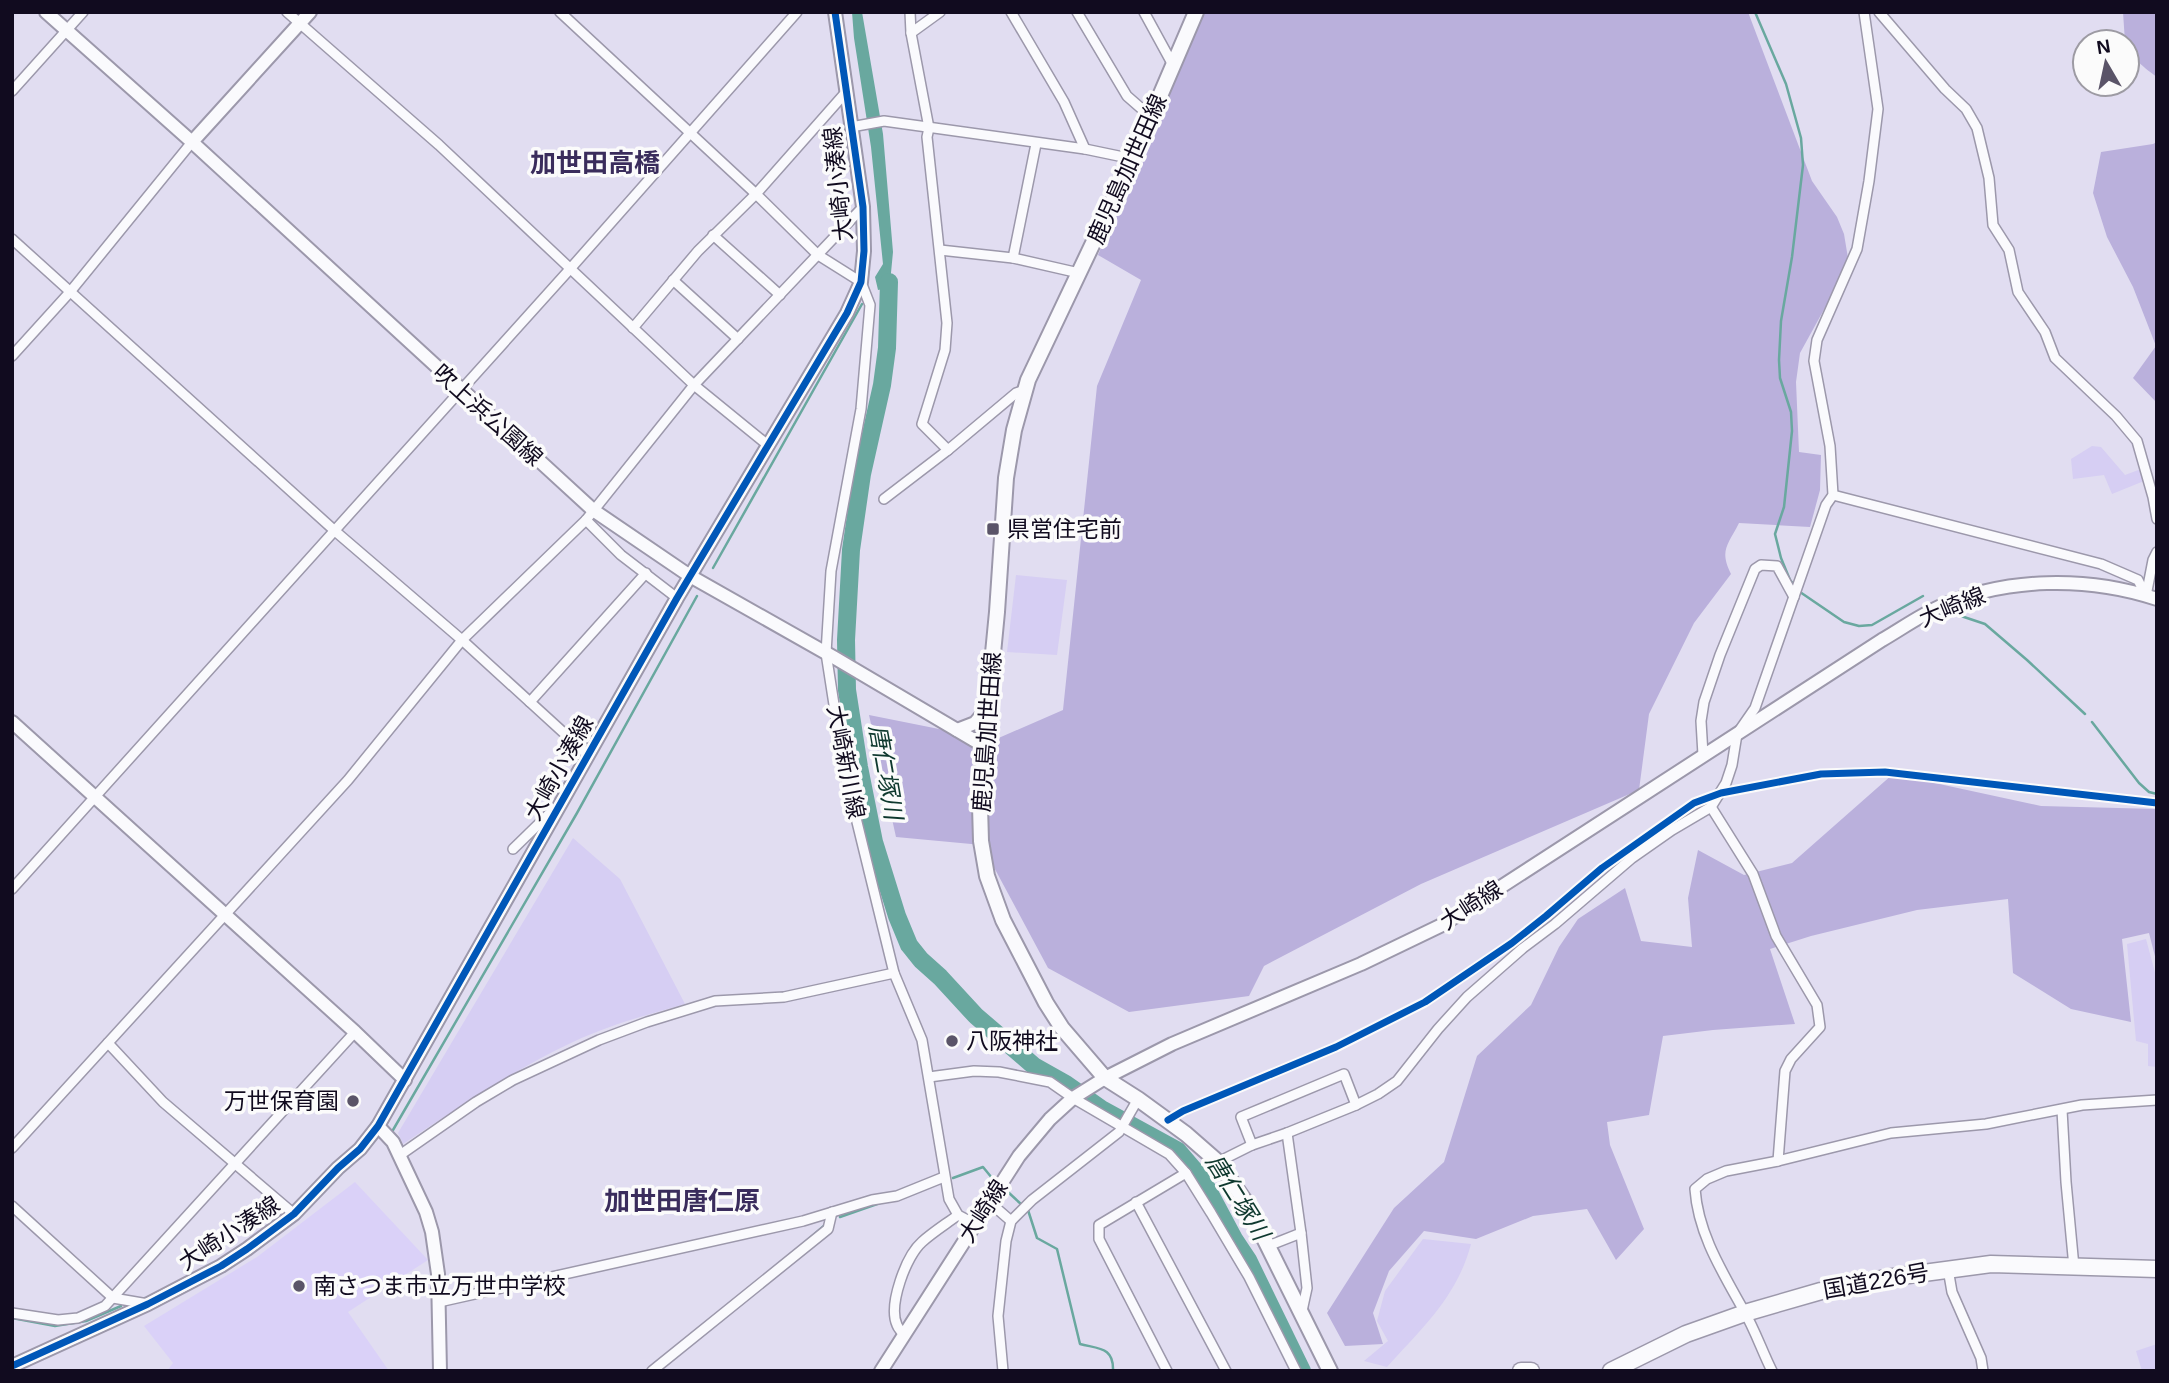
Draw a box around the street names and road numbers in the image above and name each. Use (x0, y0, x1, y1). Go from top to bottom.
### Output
street label: 鹿児島加世田線 (1082, 90, 1172, 248)
street label: 大崎小湊線 (819, 125, 857, 243)
street label: 吹上浜公園線 (428, 359, 548, 471)
street label: 大崎線 (1915, 582, 1989, 632)
street label: 鹿児島加世田線 (968, 651, 1006, 813)
street label: 大崎新川線 (822, 703, 870, 821)
street label: 大崎小湊線 (520, 711, 598, 825)
street label: 大崎線 (1435, 875, 1507, 935)
street label: 大崎線 (953, 1175, 1013, 1247)
street label: 大崎小湊線 (174, 1191, 284, 1275)
street label: 国道226号 (1821, 1259, 1931, 1303)

